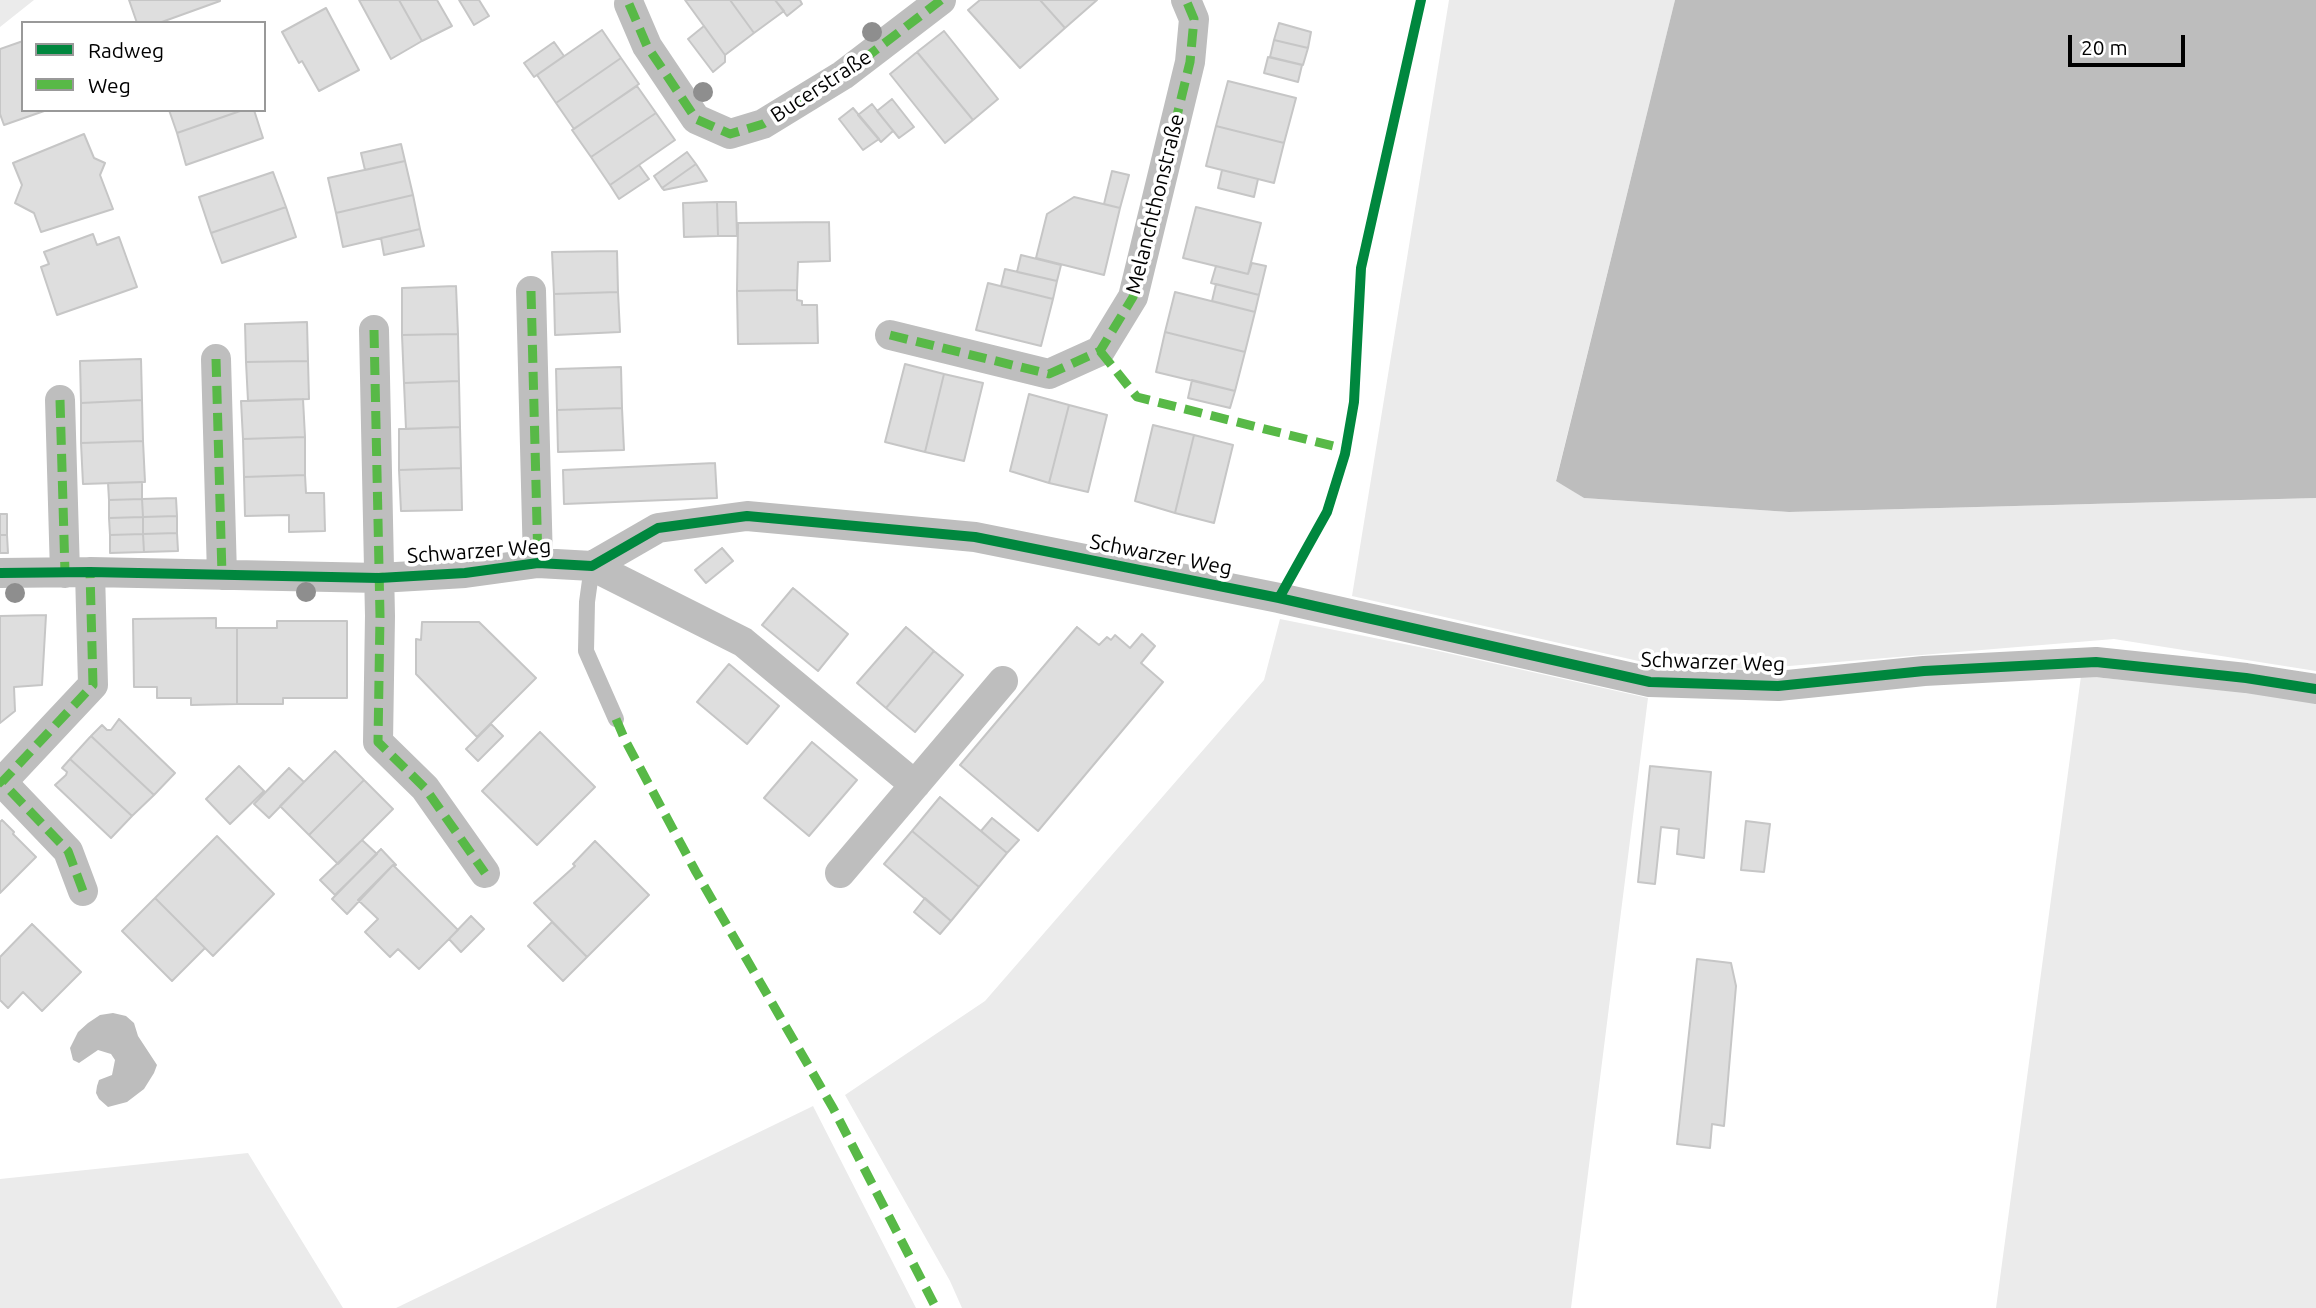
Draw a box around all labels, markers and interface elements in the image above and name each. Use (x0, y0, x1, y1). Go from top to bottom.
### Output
legend (21, 21, 266, 112)
scale bar (2071, 21, 2188, 65)
text: 20 m (2081, 35, 2128, 59)
text: Radweg (88, 38, 164, 62)
street label: Bucerstraße (766, 44, 876, 128)
text: Weg (88, 73, 131, 97)
street label: Melanchthonstraße (1120, 111, 1190, 297)
street label: Schwarzer Weg (1088, 529, 1234, 581)
street label: Schwarzer Weg (406, 533, 552, 569)
street label: Schwarzer Weg (1640, 647, 1786, 677)

